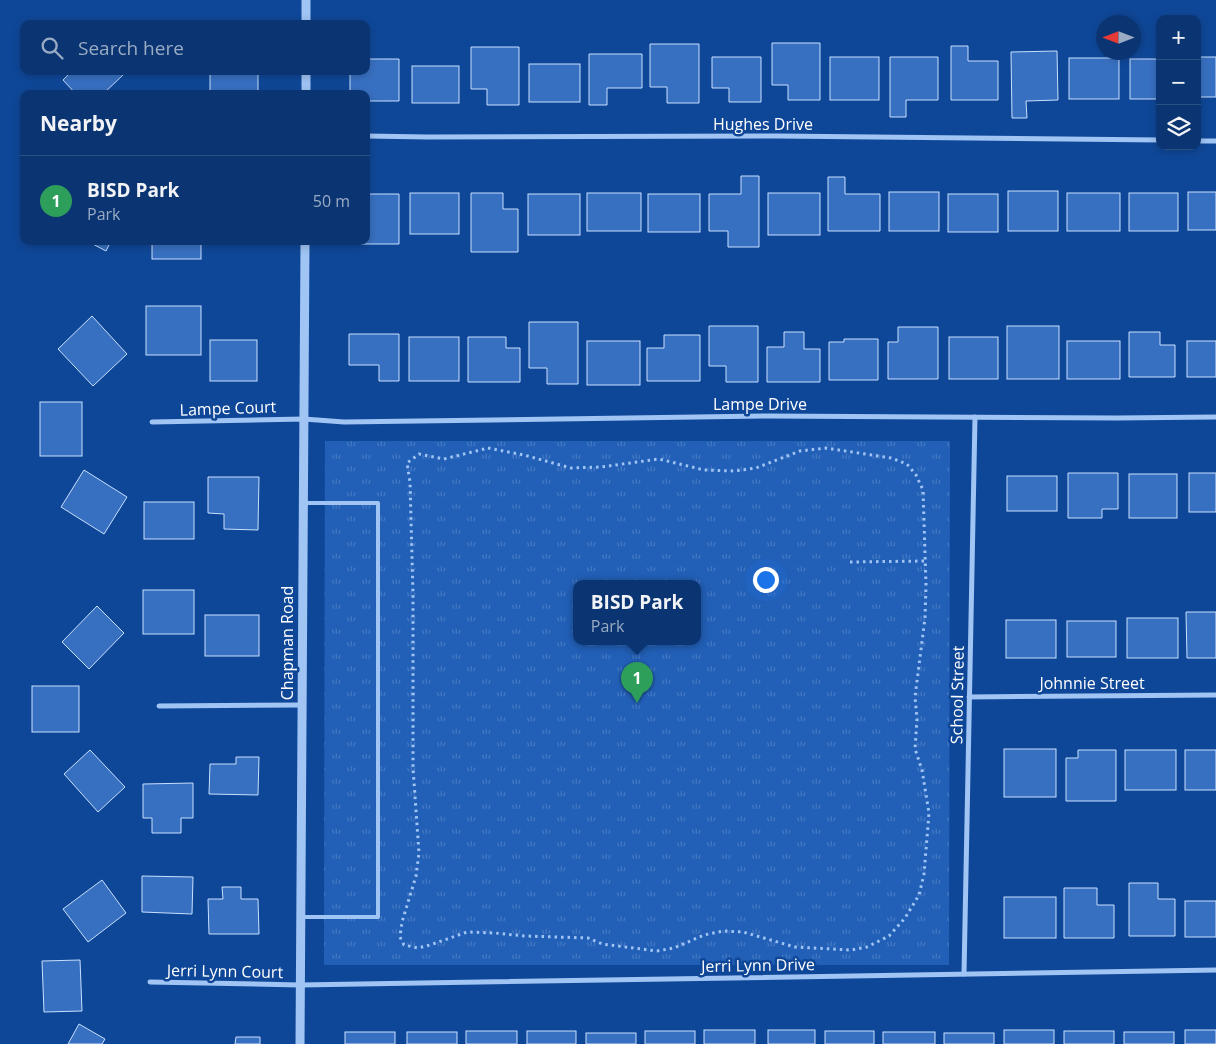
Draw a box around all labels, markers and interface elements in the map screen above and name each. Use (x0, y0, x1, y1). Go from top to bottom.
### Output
north arrow (1096, 15, 1141, 60)
map controls (1156, 15, 1201, 150)
button: + (1156, 15, 1201, 60)
search box (20, 20, 370, 75)
icon: search (38, 34, 66, 62)
text: Search here (78, 35, 184, 61)
button: − (1156, 60, 1201, 105)
button: layers (1156, 105, 1201, 150)
text: Nearby (40, 109, 117, 137)
street label: Hughes Drive (713, 113, 813, 135)
text: BISD Park (87, 177, 179, 203)
text: 1 (51, 190, 61, 212)
text: 50 m (313, 190, 350, 212)
text: Park (87, 203, 120, 225)
street label: Lampe Drive (713, 393, 807, 415)
street label: Lampe Court (179, 395, 277, 421)
your location (753, 567, 779, 593)
popup (573, 580, 701, 645)
street label: Chapman Road (276, 586, 298, 700)
text: BISD Park (591, 589, 683, 615)
text: Park (591, 615, 624, 637)
street label: School Street (945, 645, 969, 744)
pin: 1 (621, 662, 653, 703)
street label: Johnnie Street (1037, 672, 1145, 694)
street label: Jerri Lynn Drive (699, 953, 815, 977)
street label: Jerri Lynn Court (165, 959, 284, 983)

